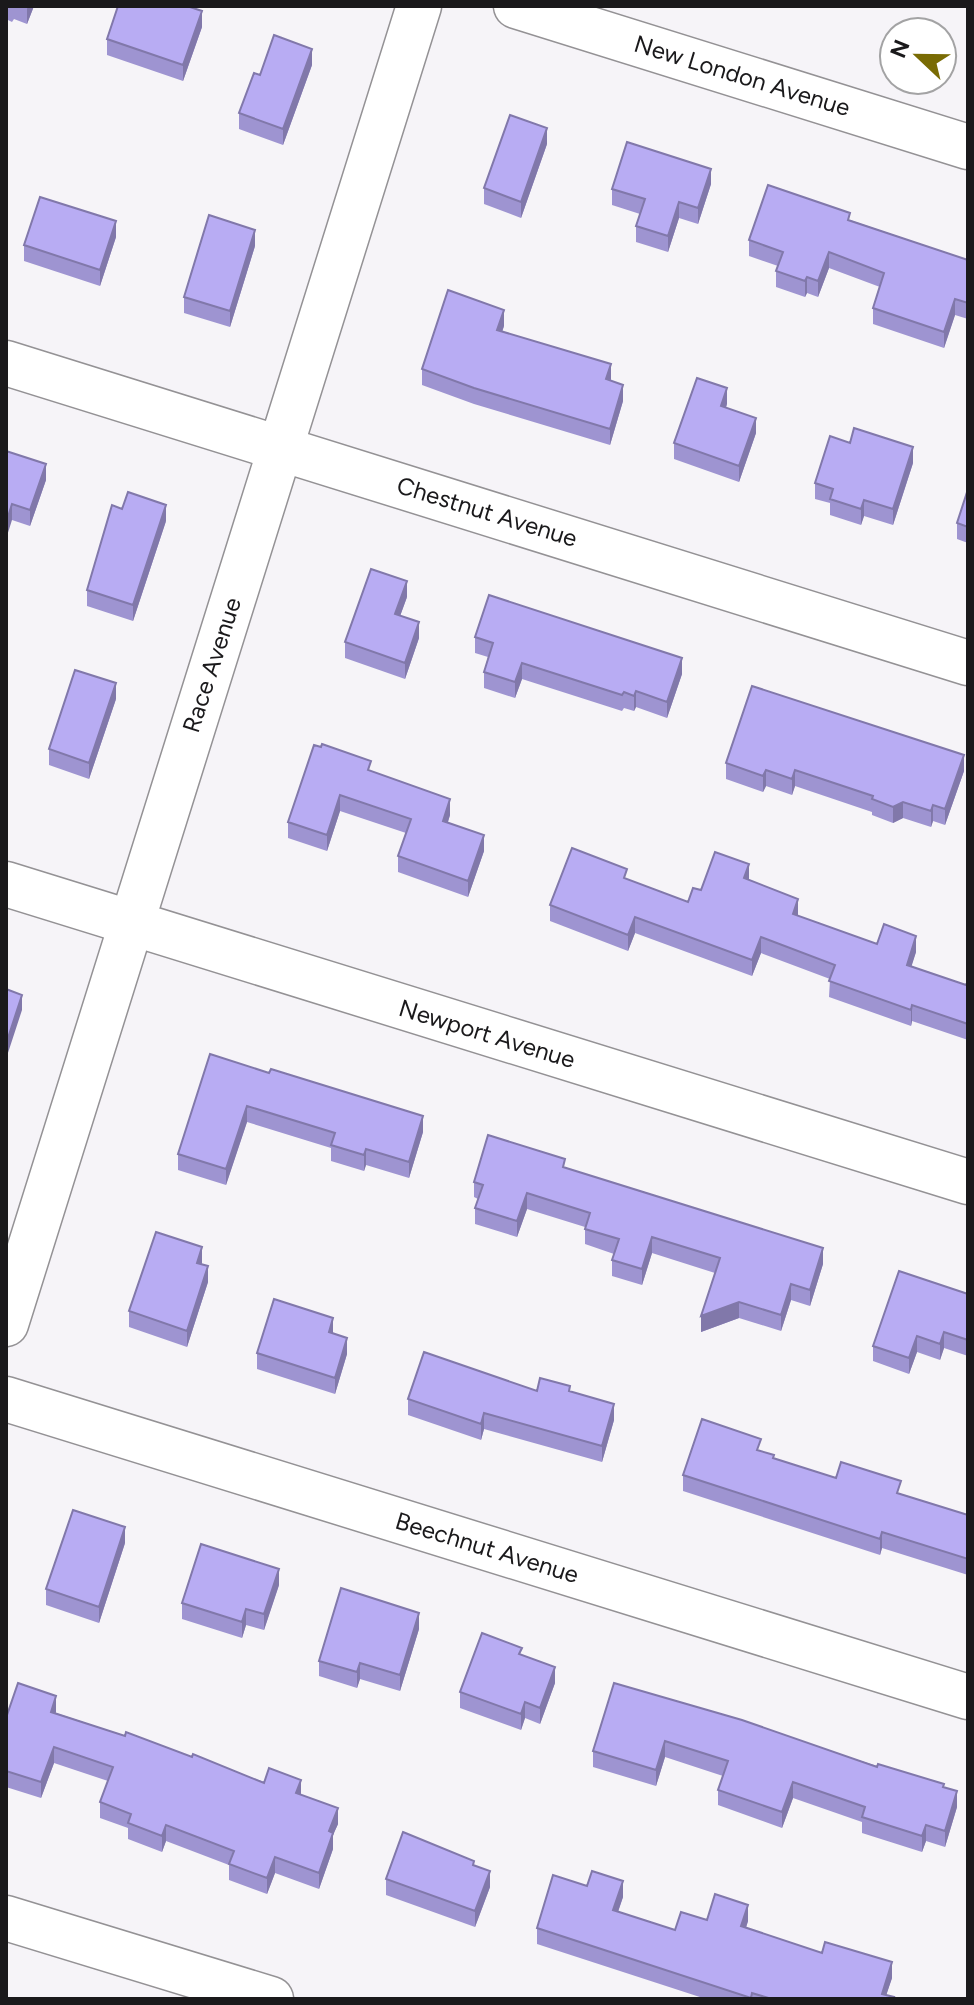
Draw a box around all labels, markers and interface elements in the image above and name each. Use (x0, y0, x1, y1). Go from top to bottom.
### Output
north arrow (878, 16, 958, 96)
street label: New London Avenue (631, 29, 854, 122)
text: N (884, 36, 916, 62)
street label: Chestnut Avenue (393, 470, 581, 553)
street label: Race Avenue (176, 594, 247, 736)
street label: Newport Avenue (396, 993, 579, 1074)
street label: Beechnut Avenue (392, 1506, 582, 1589)

